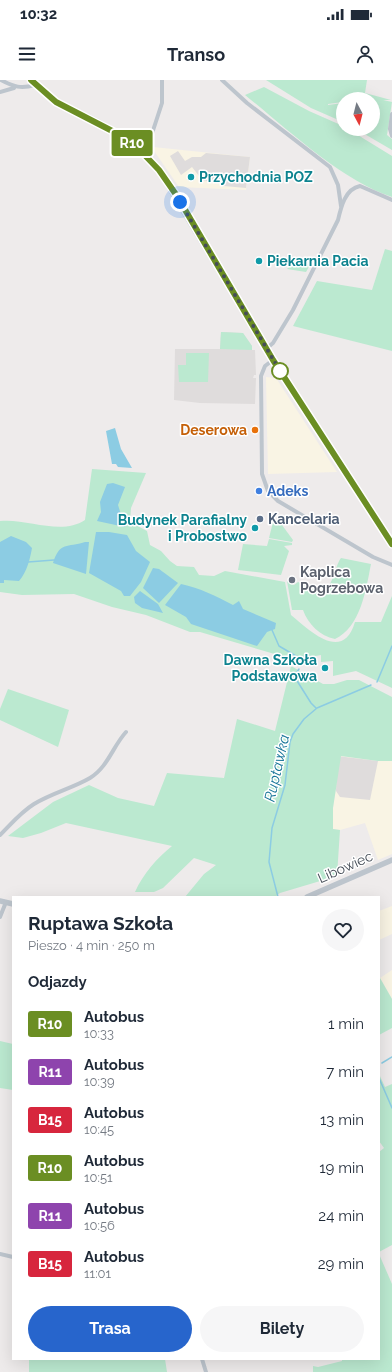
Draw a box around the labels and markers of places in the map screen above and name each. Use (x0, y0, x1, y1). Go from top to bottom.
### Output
place label: Przychodnia POZ (199, 169, 313, 185)
marker: Przychodnia POZ (186, 172, 196, 182)
place label: Piekarnia Pacia (267, 253, 368, 269)
marker: Piekarnia Pacia (254, 256, 264, 266)
unlabelled marker (271, 362, 289, 380)
place label: Deserowa (180, 422, 247, 438)
marker: Deserowa (250, 425, 260, 435)
place label: Adeks (267, 483, 308, 499)
marker: Adeks (254, 486, 264, 496)
place label: Kancelaria (268, 511, 340, 527)
place label: Budynek Parafialny i Probostwo (118, 512, 248, 544)
marker: Kancelaria (255, 514, 265, 524)
marker: Budynek Parafialny i Probostwo (250, 523, 260, 533)
place label: Kaplica Pogrzebowa (300, 564, 383, 596)
marker: Kaplica Pogrzebowa (287, 575, 297, 585)
place label: Dawna Szkoła Podstawowa (224, 652, 317, 684)
marker: Dawna Szkoła Podstawowa (320, 663, 330, 673)

